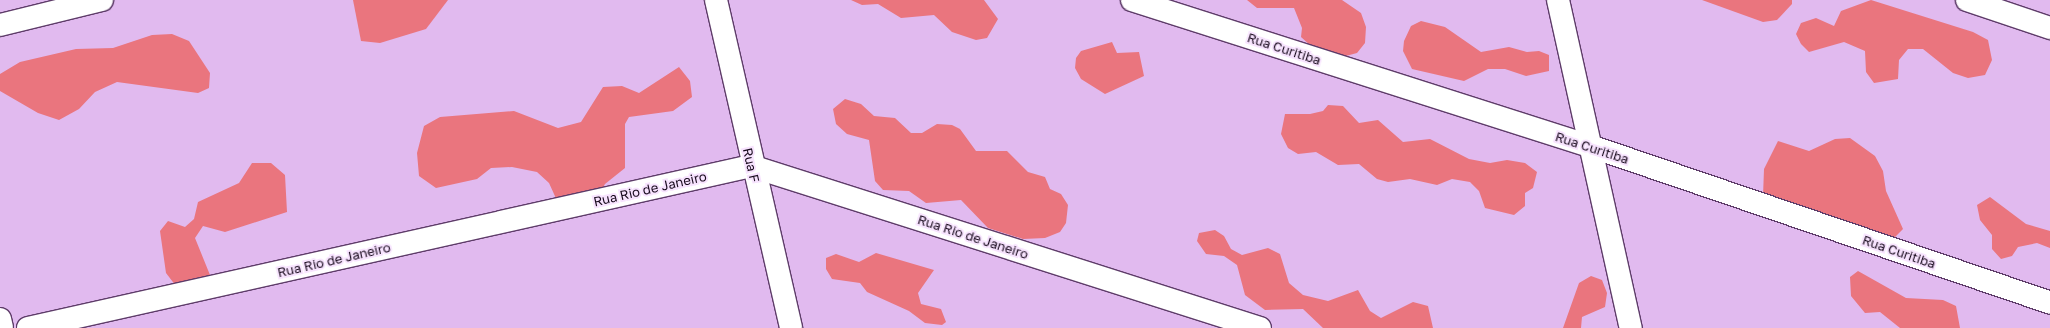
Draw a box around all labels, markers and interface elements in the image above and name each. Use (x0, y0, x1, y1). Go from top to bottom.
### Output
street label: Rua Curitiba (1245, 30, 1323, 68)
street label: Rua Curitiba (1553, 129, 1631, 167)
street label: Rua F (739, 146, 763, 184)
street label: Rua Rio de Janeiro (592, 168, 708, 210)
street label: Rua Rio de Janeiro (916, 212, 1030, 262)
street label: Rua Curitiba (1860, 232, 1938, 272)
street label: Rua Rio de Janeiro (276, 239, 392, 281)

